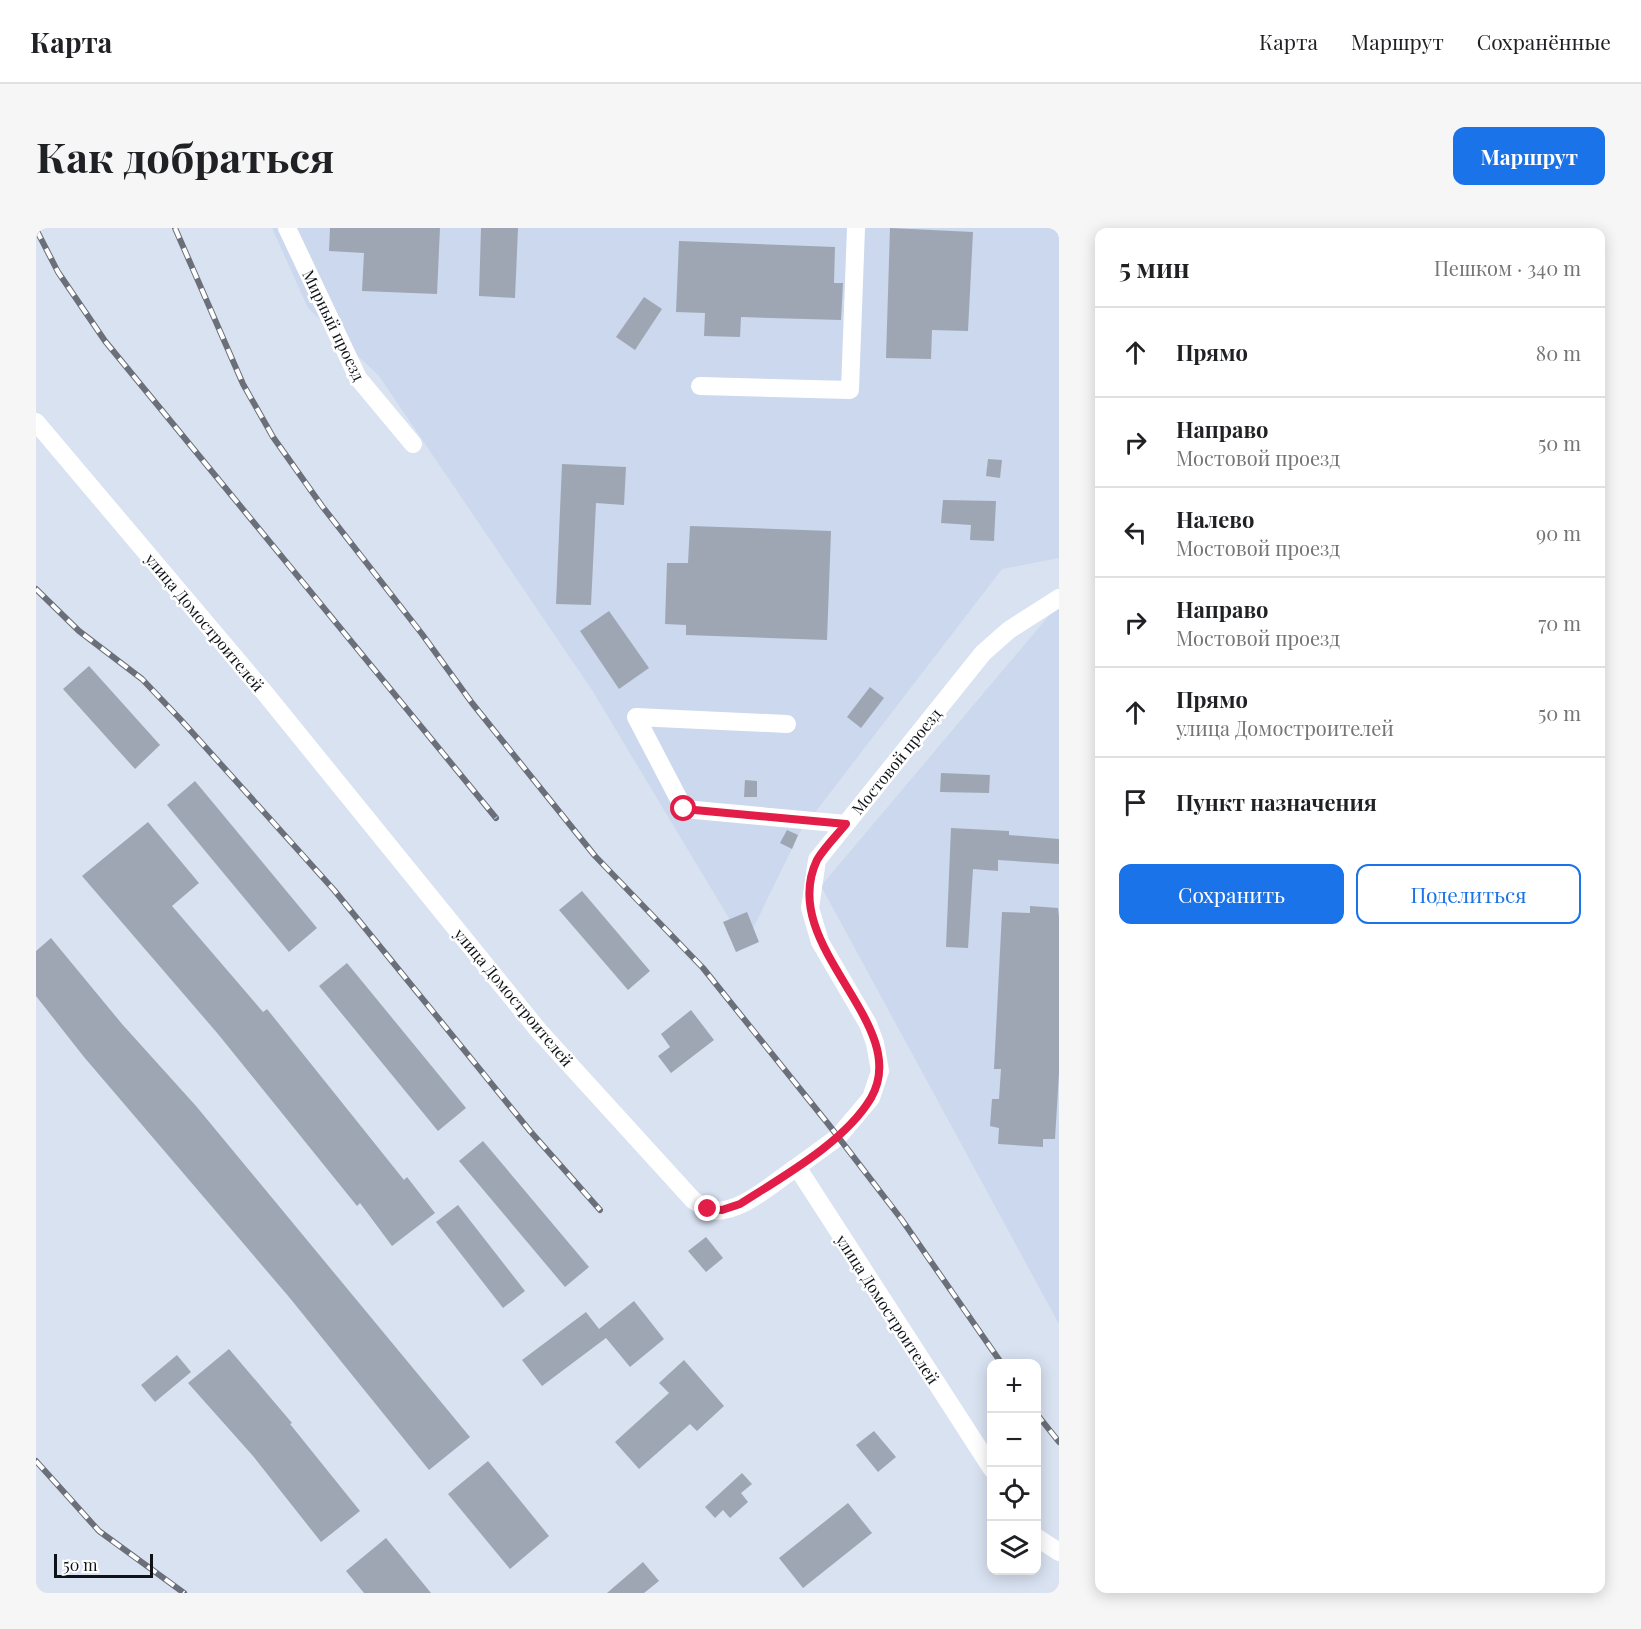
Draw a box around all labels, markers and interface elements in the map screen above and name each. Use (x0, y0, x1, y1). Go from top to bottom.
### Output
text: Карта (30, 23, 112, 60)
text: Карта (1259, 27, 1318, 55)
text: Маршрут (1351, 27, 1444, 55)
text: Сохранённые (1477, 27, 1611, 55)
button: Маршрут (1453, 127, 1605, 185)
text: Как добраться (36, 128, 335, 184)
text: 5 мин (1119, 250, 1190, 285)
text: Пешком · 340 m (1434, 254, 1581, 281)
street label: Мирный проезд (298, 266, 370, 385)
icon: ahead (1119, 336, 1152, 369)
text: Прямо (1176, 337, 1248, 367)
text: 80 m (1536, 339, 1581, 366)
text: Направо (1176, 414, 1269, 444)
icon: right (1119, 426, 1152, 459)
text: 50 m (1538, 429, 1581, 456)
text: Мостовой проезд (1176, 444, 1340, 471)
text: Налево (1176, 504, 1254, 534)
icon: left (1119, 516, 1152, 549)
text: 90 m (1536, 519, 1581, 546)
text: Мостовой проезд (1176, 534, 1340, 561)
street label: улица Домостроителей (140, 548, 269, 696)
text: Направо (1176, 594, 1269, 624)
icon: right (1119, 606, 1152, 639)
text: 70 m (1538, 609, 1581, 636)
text: Мостовой проезд (1176, 624, 1340, 651)
text: Прямо (1176, 684, 1248, 714)
icon: ahead (1119, 696, 1152, 729)
text: 50 m (1538, 699, 1581, 726)
street label: Мостовой проезд (847, 703, 946, 819)
text: улица Домостроителей (1176, 714, 1394, 741)
icon: arrive (1119, 786, 1152, 819)
text: Пункт назначения (1176, 787, 1377, 817)
route start (670, 795, 696, 821)
button: Сохранить (1119, 864, 1344, 924)
button: Поделиться (1356, 864, 1581, 924)
street label: улица Домостроителей (449, 923, 578, 1071)
route end (694, 1195, 720, 1221)
street label: улица Домостроителей (831, 1229, 944, 1388)
map controls (987, 1359, 1041, 1575)
button: + (987, 1359, 1041, 1413)
button: − (987, 1413, 1041, 1467)
button: locate (987, 1467, 1041, 1521)
button: layers (987, 1521, 1041, 1575)
scale bar (54, 1551, 153, 1578)
text: 50 m (63, 1554, 97, 1575)

